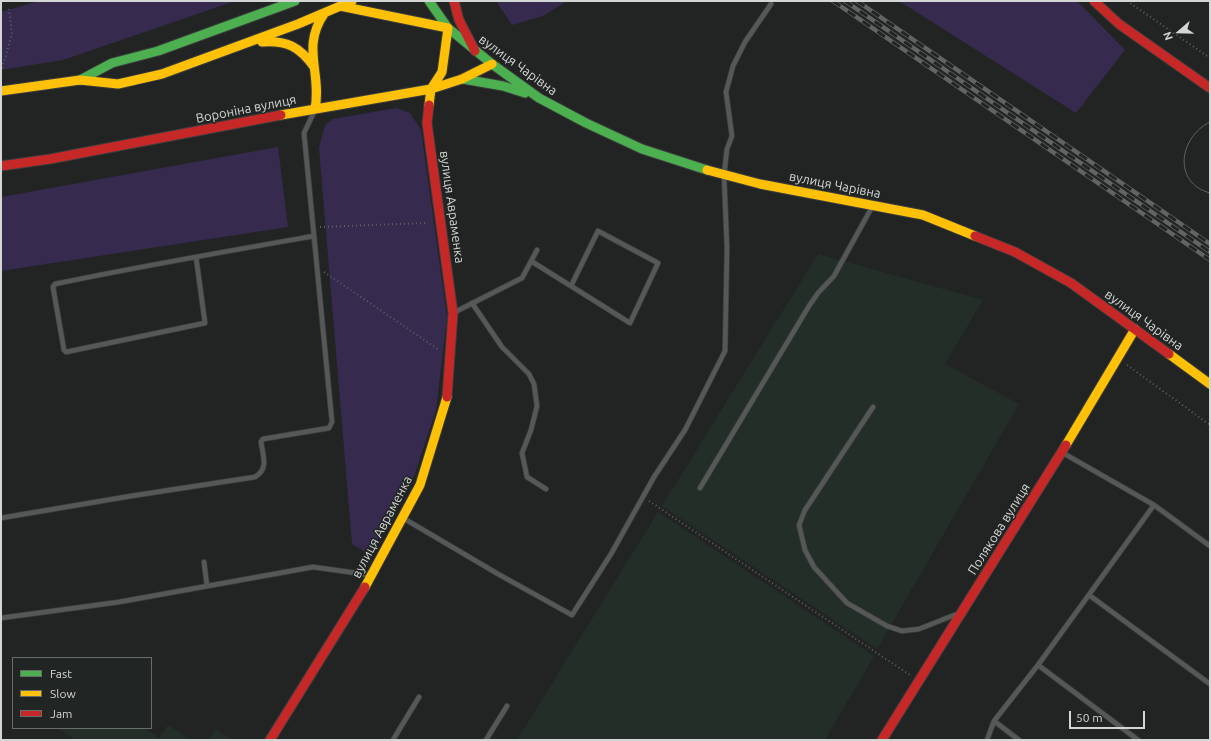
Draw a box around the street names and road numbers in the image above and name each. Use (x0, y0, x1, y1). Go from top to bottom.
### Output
street label: вулиця Чарівна (476, 31, 560, 99)
street label: Вороніна вулиця (194, 92, 298, 126)
street label: вулиця Авраменка (436, 150, 468, 264)
street label: вулиця Чарівна (788, 168, 882, 202)
street label: вулиця Чарівна (1102, 286, 1186, 354)
street label: вулиця Авраменка (348, 473, 416, 581)
street label: Полякова вулиця (965, 480, 1033, 578)

